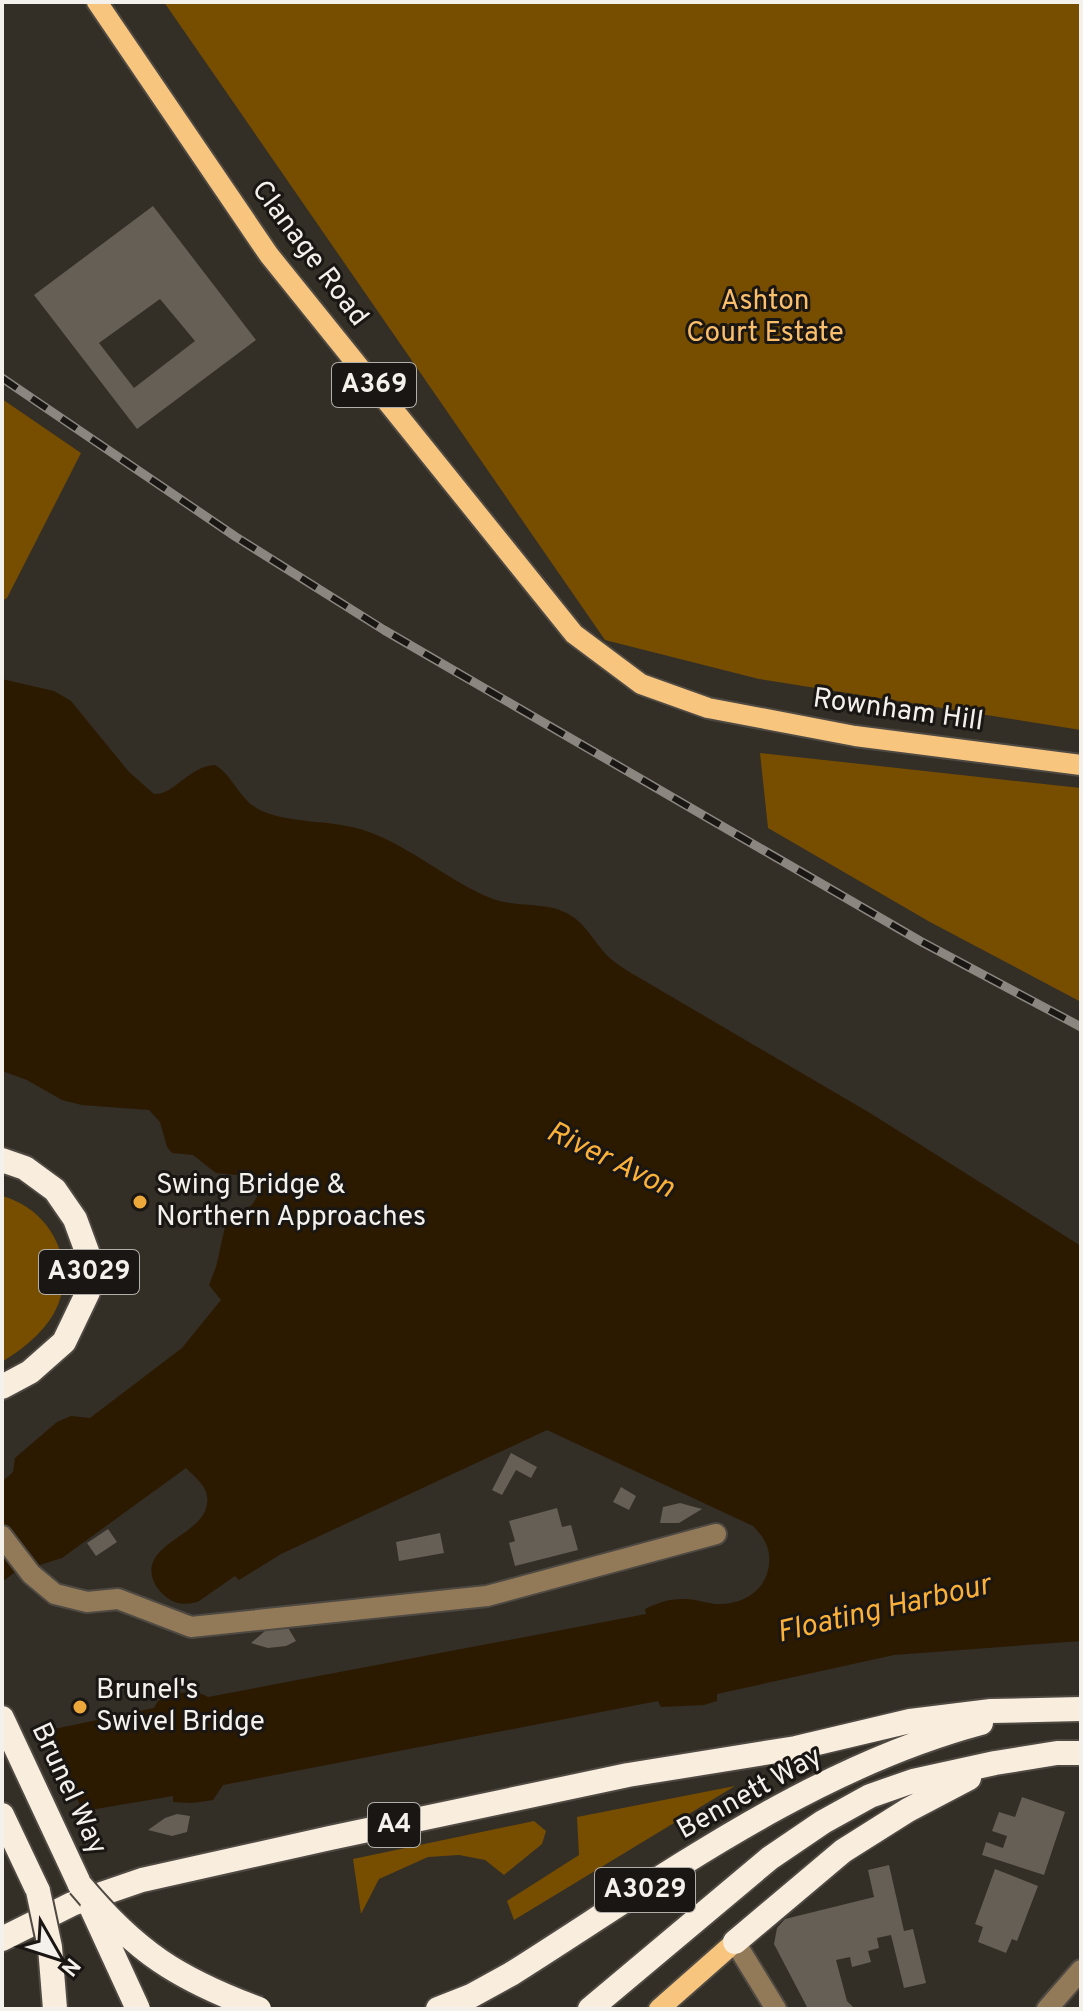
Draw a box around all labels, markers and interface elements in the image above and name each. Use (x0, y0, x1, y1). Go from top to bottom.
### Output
street label: Clanage Road (242, 174, 376, 334)
park label: Ashton Court Estate (686, 284, 844, 352)
road number: A369 (332, 363, 416, 407)
street label: Rownham Hill (810, 681, 986, 741)
water label: River Avon (540, 1114, 680, 1208)
place label: Swing Bridge & Northern Approaches (156, 1168, 426, 1236)
marker: Swing Bridge & Northern Approaches (131, 1193, 149, 1211)
road number: A3029 (39, 1250, 139, 1294)
water label: Floating Harbour (773, 1567, 997, 1653)
place label: Brunel's Swivel Bridge (96, 1673, 265, 1741)
marker: Brunel's Swivel Bridge (71, 1698, 89, 1716)
street label: Brunel Way (22, 1717, 114, 1861)
street label: Bennett Way (671, 1739, 829, 1849)
road number: A4 (368, 1803, 420, 1847)
road number: A3029 (595, 1868, 695, 1912)
north arrow (16, 1915, 96, 1995)
text: N (54, 1951, 85, 1981)

